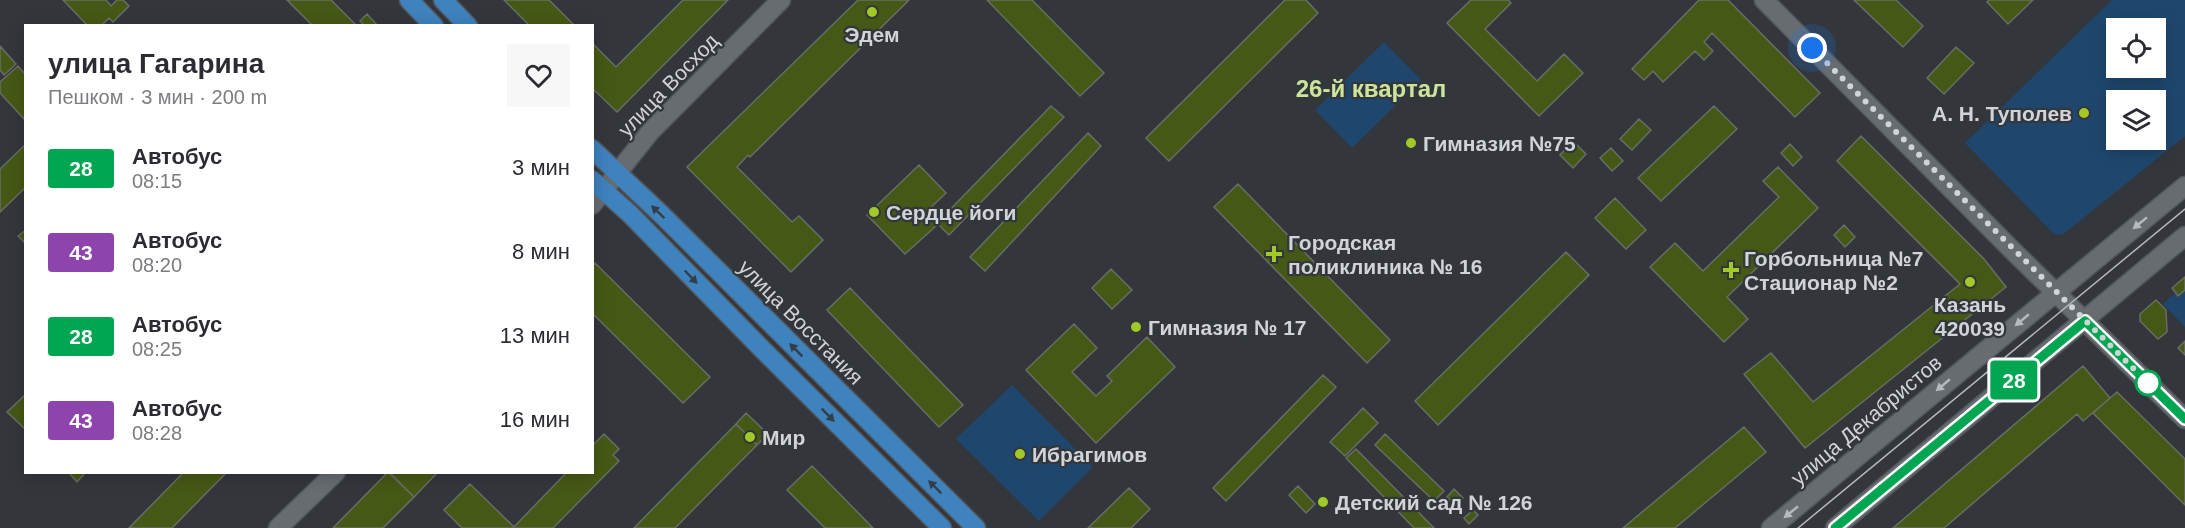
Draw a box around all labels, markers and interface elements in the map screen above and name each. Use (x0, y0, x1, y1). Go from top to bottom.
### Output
marker: Эдем (865, 5, 879, 19)
map controls (2106, 18, 2166, 150)
button: locate (2106, 18, 2166, 78)
place label: Эдем (845, 23, 899, 46)
street label: улица Восход (613, 29, 723, 141)
your location (1797, 33, 1827, 63)
button: heart (507, 44, 570, 107)
text: улица Гагарина (48, 48, 264, 79)
district label: 26-й квартал (1296, 75, 1446, 102)
text: Пешком · 3 мин · 200 m (48, 86, 267, 108)
button: layers (2106, 90, 2166, 150)
place label: А. Н. Туполев (1932, 102, 2072, 125)
marker: А. Н. Туполев (2077, 106, 2091, 120)
place label: Гимназия №75 (1423, 132, 1576, 155)
marker: Гимназия №75 (1404, 136, 1418, 150)
text: Автобус (132, 144, 222, 169)
text: 3 мин (512, 155, 570, 180)
text: 28 (69, 157, 93, 180)
text: 08:15 (132, 170, 182, 192)
place label: Сердце йоги (886, 201, 1016, 224)
one-way arrow (652, 205, 666, 219)
marker: Сердце йоги (867, 205, 881, 219)
one-way arrow (2132, 217, 2148, 230)
text: Автобус (132, 228, 222, 253)
place label: Городская поликлиника № 16 (1288, 231, 1482, 278)
text: 8 мин (512, 239, 570, 264)
text: 43 (69, 241, 93, 264)
marker: Городская поликлиника № 16 (1265, 245, 1283, 263)
place label: Горбольница №7 Стационар №2 (1744, 247, 1923, 294)
text: 08:20 (132, 254, 182, 276)
street label: улица Восстания (734, 255, 868, 389)
marker: Горбольница №7 Стационар №2 (1722, 261, 1740, 279)
one-way arrow (684, 269, 698, 284)
marker: Казань 420039 (1963, 275, 1977, 289)
place label: Казань 420039 (1934, 293, 2006, 340)
text: Автобус (132, 312, 222, 337)
one-way arrow (2015, 313, 2030, 326)
place label: Гимназия № 17 (1148, 316, 1306, 339)
marker: Гимназия № 17 (1129, 320, 1143, 334)
text: 13 мин (500, 323, 570, 348)
text: 28 (69, 325, 93, 348)
text: 08:25 (132, 338, 182, 360)
one-way arrow (790, 343, 804, 357)
street label: улица Декабристов (1786, 350, 1946, 490)
line badge: 28 (1987, 360, 2041, 400)
text: 28 (2002, 369, 2026, 392)
unlabelled marker (2135, 370, 2161, 396)
one-way arrow (1935, 379, 1951, 392)
text: Автобус (132, 396, 222, 421)
text: 16 мин (500, 407, 570, 432)
one-way arrow (821, 408, 835, 422)
text: 43 (69, 409, 93, 432)
text: 08:28 (132, 422, 182, 444)
place label: Мир (762, 426, 805, 449)
marker: Мир (743, 430, 757, 444)
place label: Ибрагимов (1032, 443, 1147, 466)
marker: Ибрагимов (1013, 447, 1027, 461)
one-way arrow (928, 480, 942, 494)
place label: Детский сад № 126 (1335, 491, 1533, 514)
marker: Детский сад № 126 (1316, 495, 1330, 509)
one-way arrow (1783, 505, 1799, 518)

